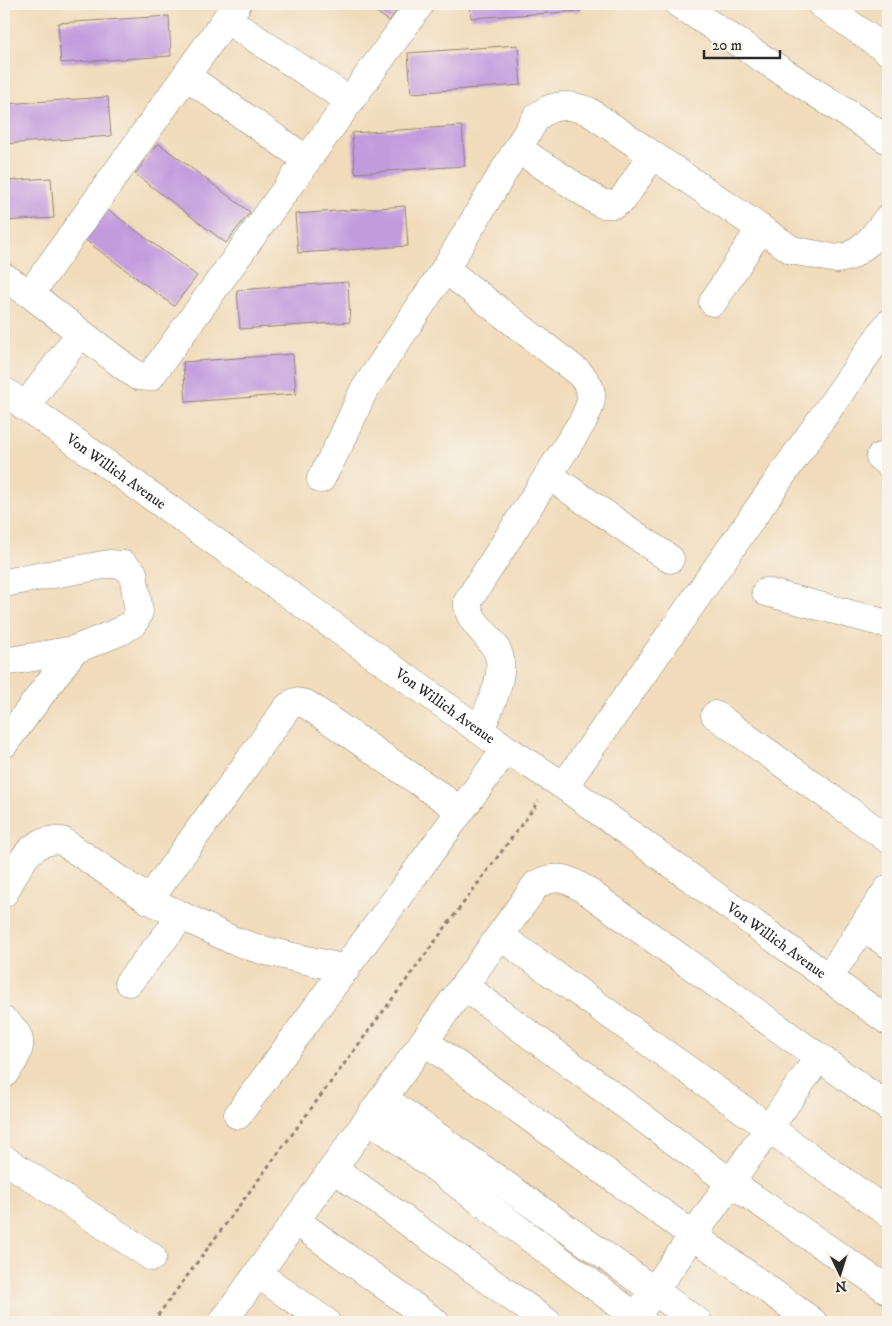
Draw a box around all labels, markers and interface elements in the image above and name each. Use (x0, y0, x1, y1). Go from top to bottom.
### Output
scale bar (704, 28, 781, 60)
text: 20 m (712, 36, 742, 55)
street label: Von Willich Avenue (62, 428, 170, 513)
street label: Von Willich Avenue (391, 663, 499, 748)
street label: Von Willich Avenue (722, 897, 830, 983)
north arrow (814, 1248, 864, 1298)
text: N (834, 1277, 847, 1295)

